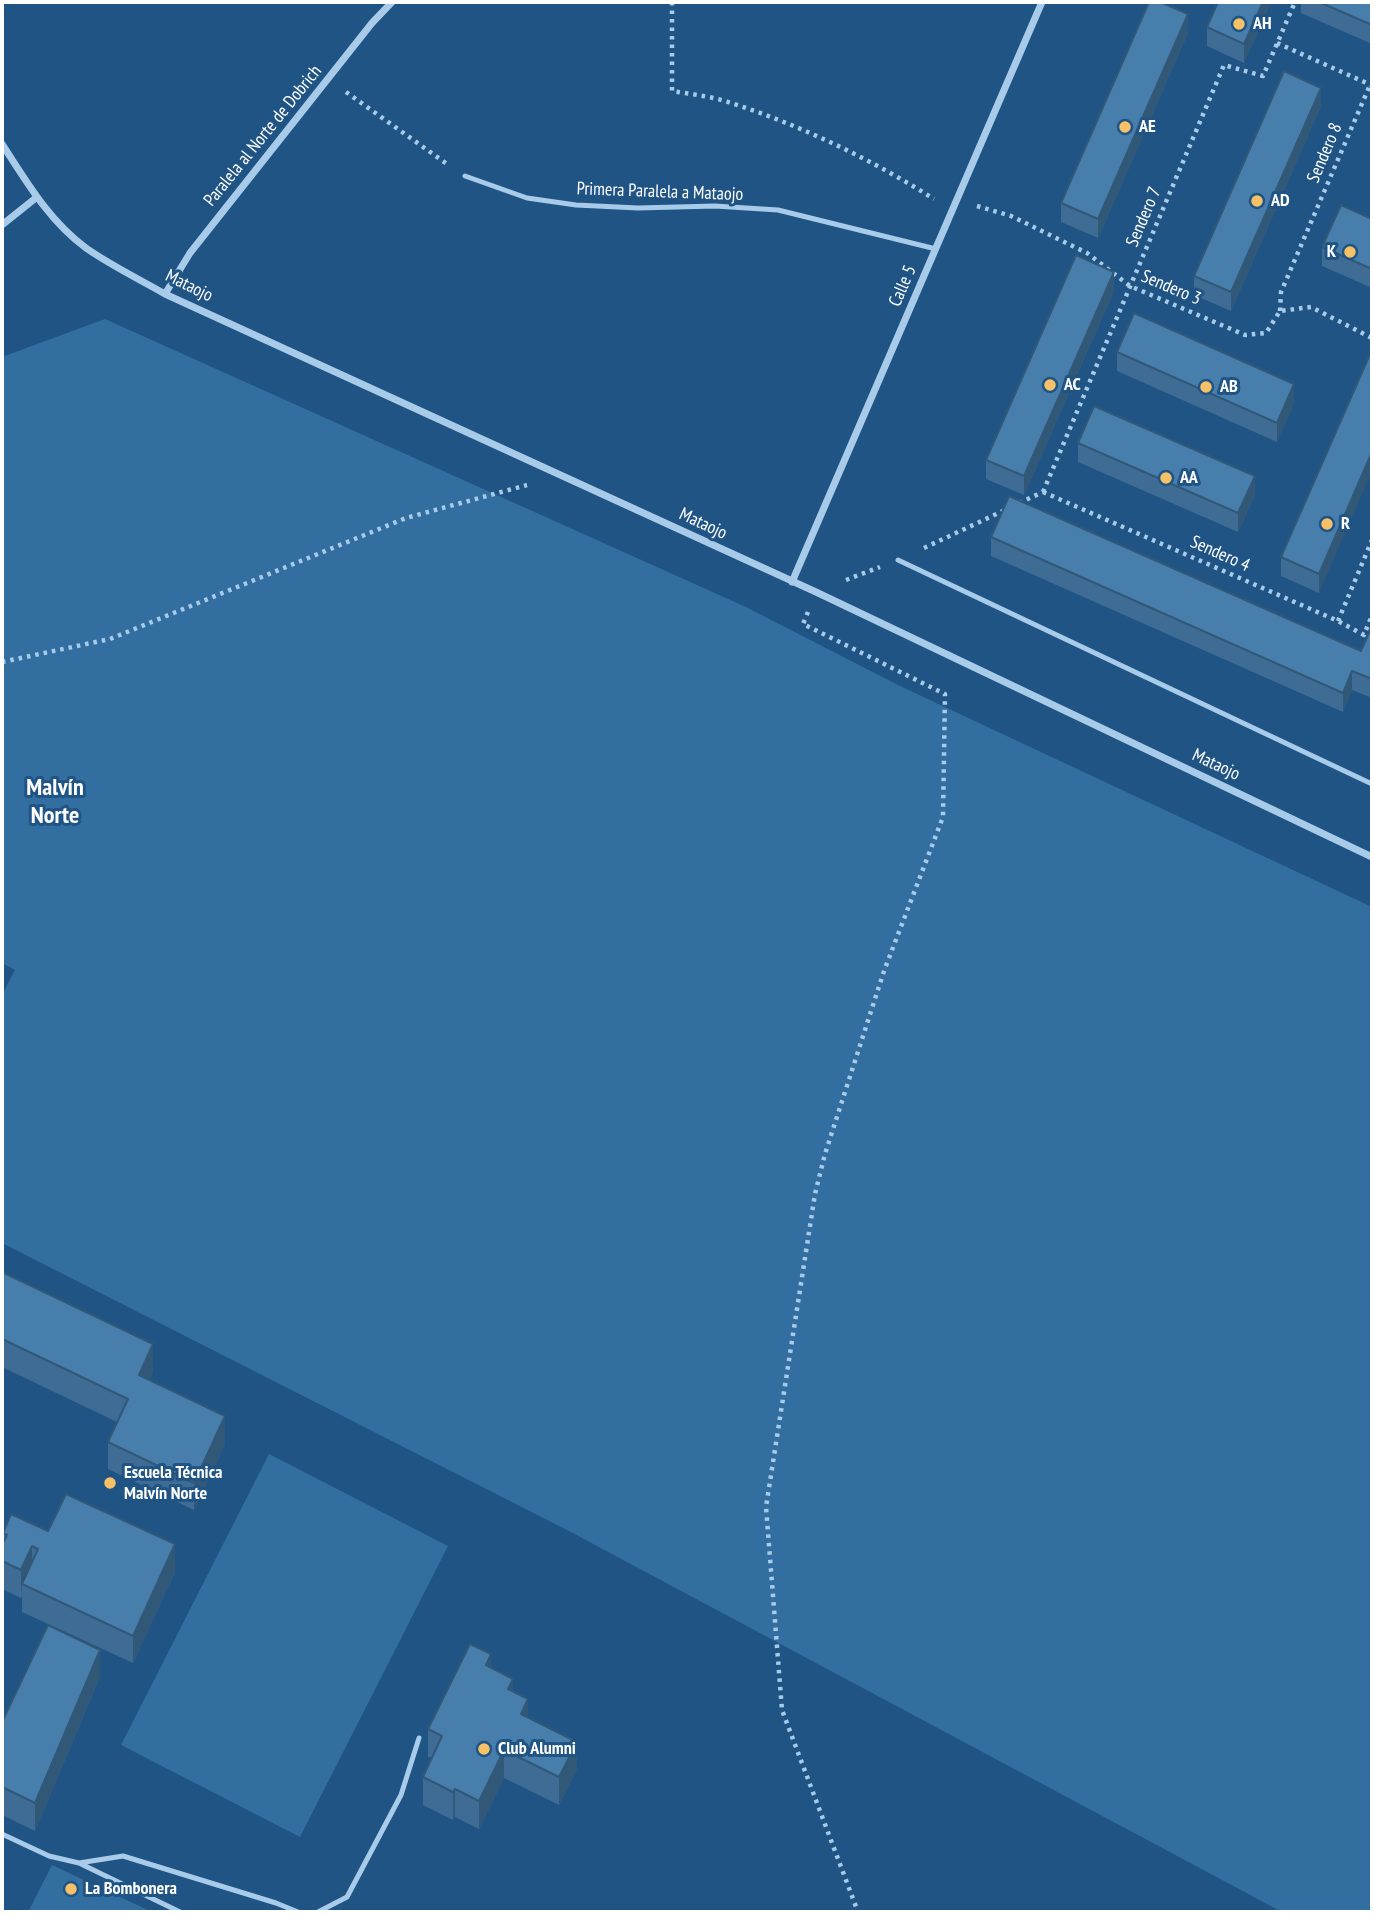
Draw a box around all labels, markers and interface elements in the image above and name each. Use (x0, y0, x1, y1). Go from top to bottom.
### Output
place label: AH (1253, 13, 1272, 35)
marker: AH (1231, 16, 1247, 32)
street label: Paralela al Norte de Dobrich (199, 61, 327, 211)
place label: AE (1139, 116, 1156, 138)
marker: AE (1117, 119, 1133, 135)
street label: Sendero 8 (1303, 120, 1347, 186)
street label: Primera Paralela a Mataojo (576, 178, 744, 206)
street label: Sendero 7 (1122, 184, 1166, 250)
place label: AD (1271, 190, 1290, 212)
marker: AD (1249, 193, 1265, 209)
place label: K (1327, 241, 1336, 263)
marker: K (1342, 244, 1358, 260)
street label: Calle 5 (885, 262, 921, 310)
street label: Mataojo (162, 265, 216, 307)
street label: Sendero 3 (1138, 266, 1204, 310)
place label: AC (1064, 374, 1081, 396)
place label: AB (1220, 376, 1238, 398)
marker: AC (1042, 377, 1058, 393)
marker: AB (1198, 379, 1214, 395)
place label: AA (1180, 467, 1198, 489)
marker: AA (1158, 470, 1174, 486)
street label: Mataojo (676, 504, 730, 544)
place label: R (1341, 513, 1350, 535)
marker: R (1319, 516, 1335, 532)
street label: Sendero 4 (1187, 531, 1253, 577)
street label: Mataojo (1189, 745, 1243, 785)
district label: Malvín Norte (26, 774, 84, 830)
place label: Escuela Técnica Malvín Norte (124, 1462, 222, 1504)
marker: Escuela Técnica Malvín Norte (102, 1475, 118, 1491)
place label: Club Alumni (498, 1738, 576, 1760)
marker: Club Alumni (476, 1741, 492, 1757)
place label: La Bombonera (85, 1878, 177, 1900)
marker: La Bombonera (63, 1881, 79, 1897)

